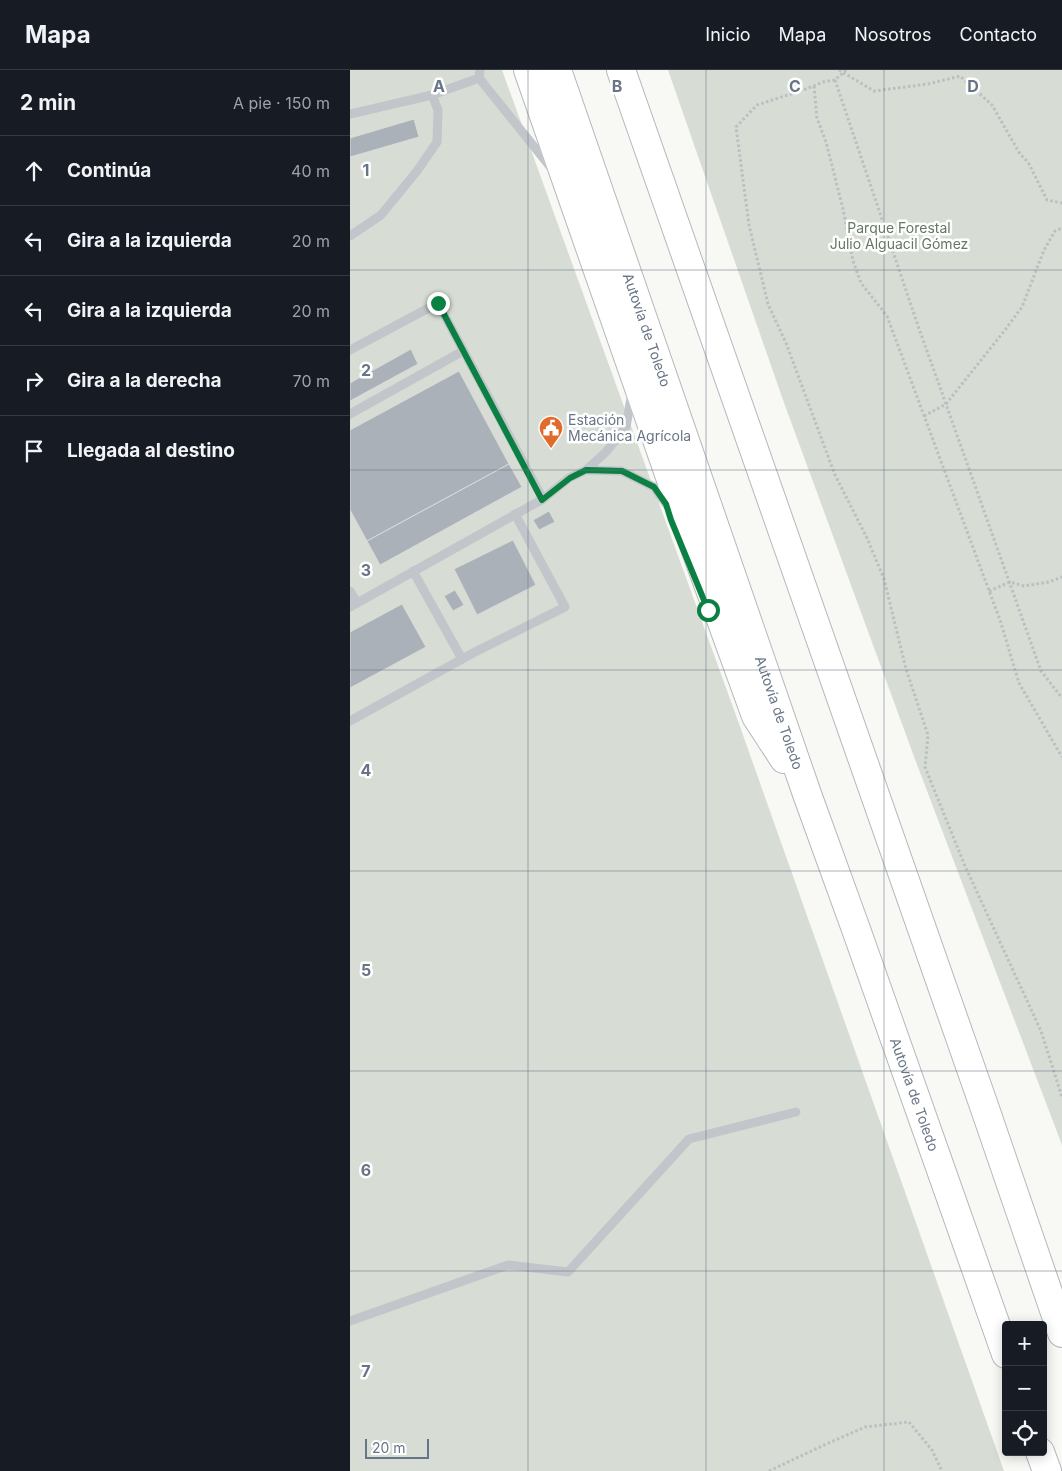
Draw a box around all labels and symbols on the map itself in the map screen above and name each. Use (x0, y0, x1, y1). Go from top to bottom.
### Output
text: A (433, 76, 445, 96)
text: B (612, 76, 622, 96)
text: C (789, 76, 801, 96)
text: D (967, 76, 979, 96)
text: 1 (363, 160, 369, 180)
park label: Parque Forestal Julio Alguacil Gómez (830, 219, 968, 252)
street label: Autovía de Toledo (620, 271, 675, 389)
route end (427, 292, 450, 315)
text: 2 (361, 360, 371, 380)
place label: Estación Mecánica Agrícola (568, 411, 691, 444)
public building icon: Estación Mecánica Agrícola (538, 415, 564, 449)
text: 3 (361, 560, 371, 580)
route start (697, 599, 720, 622)
street label: Autovía de Toledo (752, 653, 807, 772)
text: 4 (361, 760, 372, 780)
text: 5 (361, 960, 371, 980)
street label: Autovía de Toledo (887, 1035, 943, 1153)
text: 6 (361, 1160, 371, 1180)
text: 7 (361, 1361, 371, 1381)
scale bar (365, 1436, 429, 1459)

